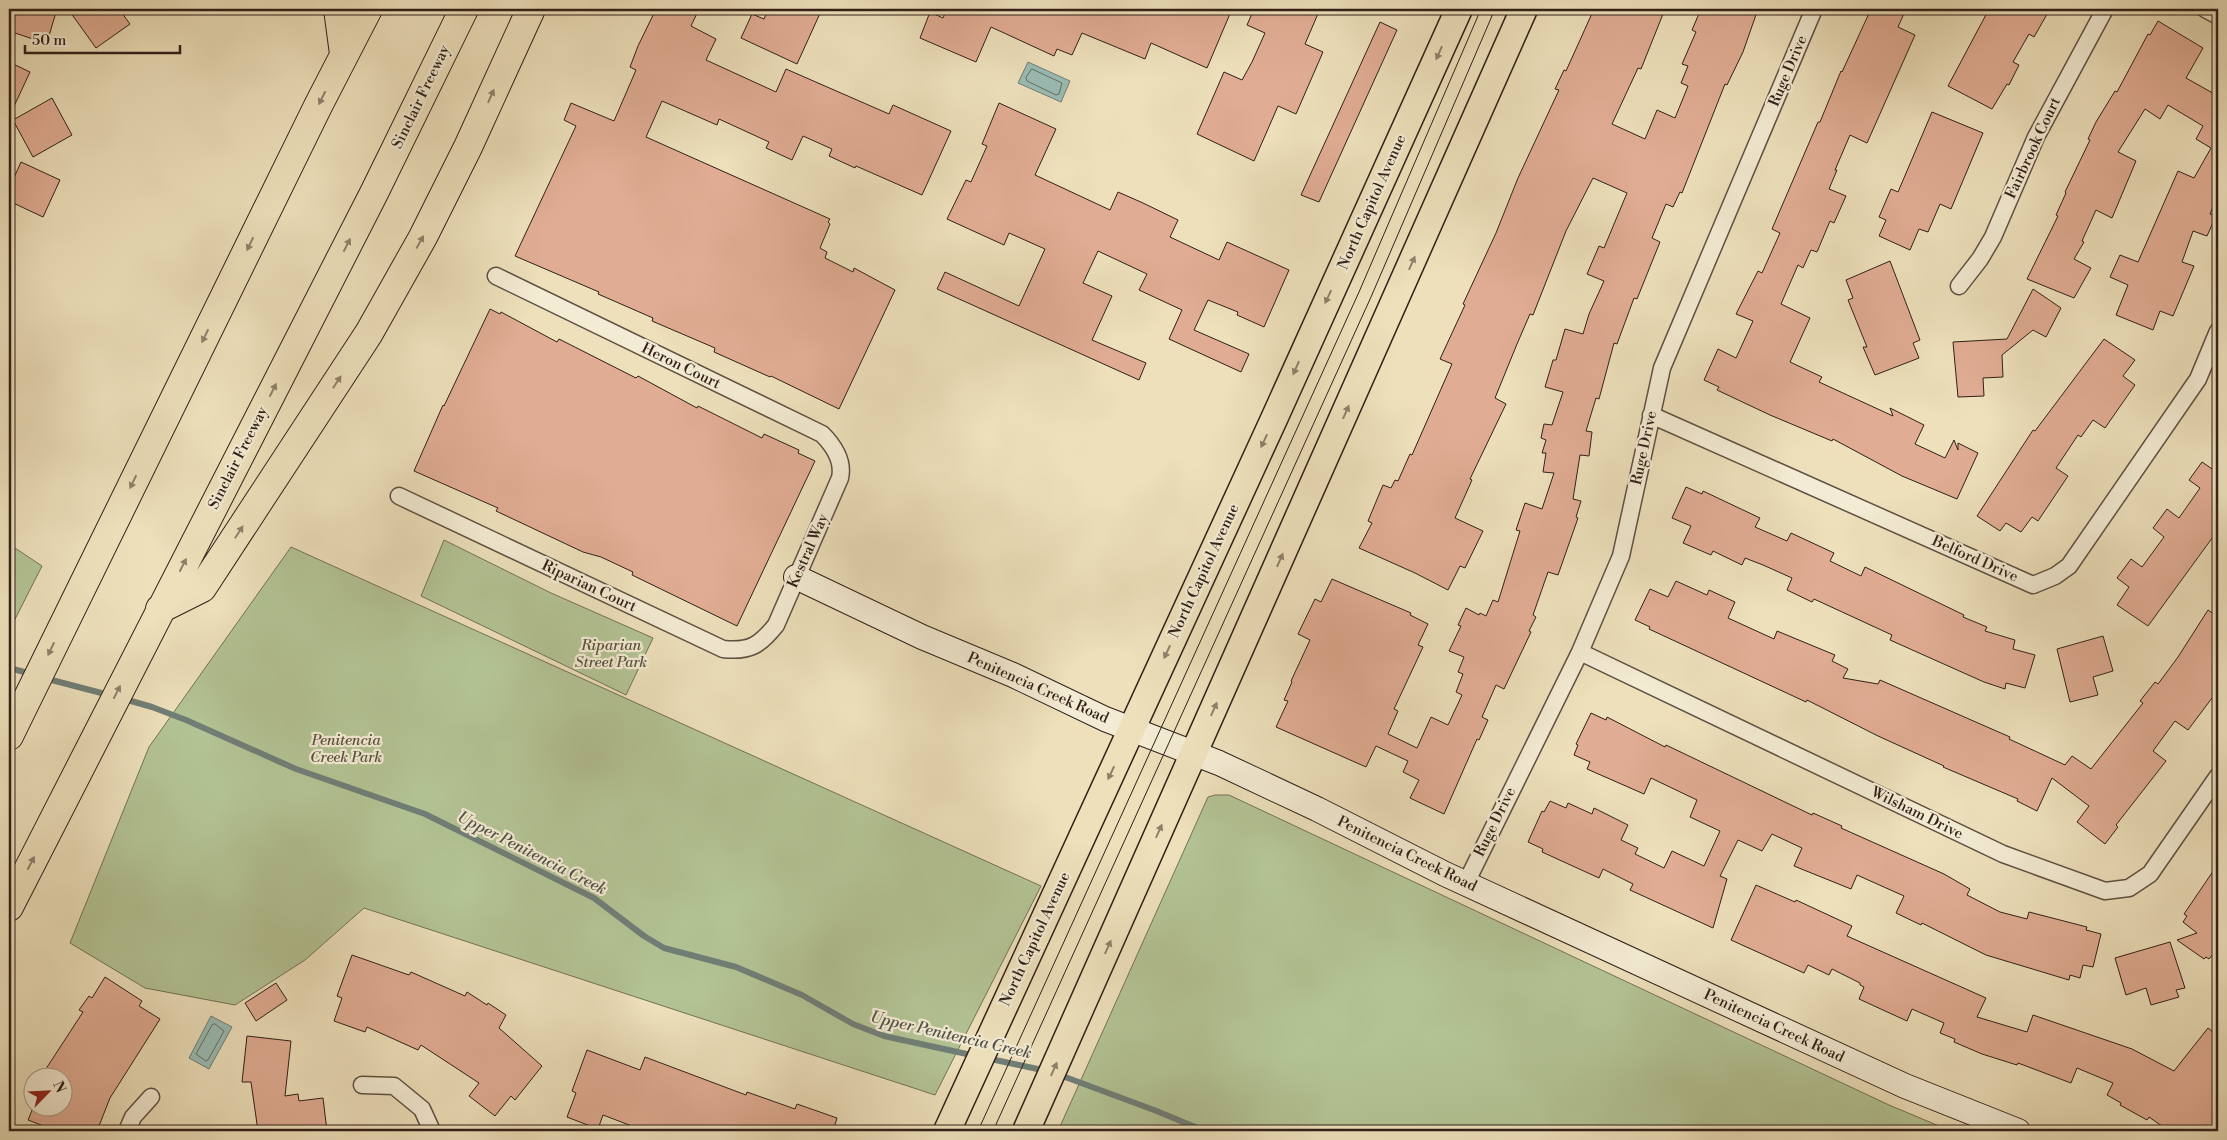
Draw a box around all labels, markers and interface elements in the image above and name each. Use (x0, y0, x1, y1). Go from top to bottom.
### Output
scale bar (25, 22, 180, 54)
text: 50 m (32, 31, 66, 50)
street label: Ruge Drive (1765, 33, 1811, 109)
street label: Sinclair Freeway (388, 41, 455, 152)
one-way arrow (1434, 46, 1442, 60)
one-way arrow (488, 89, 496, 103)
one-way arrow (318, 91, 326, 105)
street label: Fairbrook Court (2001, 94, 2065, 202)
street label: North Capitol Avenue (1334, 132, 1410, 272)
one-way arrow (416, 235, 424, 249)
one-way arrow (246, 237, 254, 251)
one-way arrow (343, 238, 351, 252)
one-way arrow (1408, 256, 1416, 270)
one-way arrow (1324, 290, 1332, 304)
one-way arrow (201, 329, 209, 343)
street label: Heron Court (638, 339, 724, 394)
one-way arrow (1292, 361, 1300, 375)
one-way arrow (333, 375, 342, 388)
one-way arrow (269, 382, 277, 397)
street label: Sinclair Freeway (204, 403, 272, 513)
one-way arrow (1342, 405, 1350, 419)
street label: Ruge Drive (1627, 409, 1661, 487)
one-way arrow (1260, 434, 1268, 448)
one-way arrow (129, 474, 137, 489)
street label: North Capitol Avenue (1165, 501, 1243, 641)
street label: Kestral Way (783, 510, 833, 591)
one-way arrow (234, 526, 243, 539)
street label: Belford Drive (1928, 531, 2021, 586)
one-way arrow (1277, 553, 1285, 567)
street label: Riparian Court (539, 556, 640, 617)
one-way arrow (179, 558, 187, 573)
park label: Riparian Street Park (575, 636, 647, 672)
one-way arrow (47, 641, 55, 656)
one-way arrow (1163, 645, 1171, 659)
street label: Penitencia Creek Road (964, 648, 1112, 728)
one-way arrow (113, 685, 121, 700)
one-way arrow (1210, 702, 1218, 716)
park label: Penitencia Creek Park (310, 731, 382, 767)
one-way arrow (1107, 766, 1115, 780)
street label: Wilsham Drive (1867, 782, 1966, 843)
street label: Ruge Drive (1470, 784, 1520, 860)
water label: Upper Penitencia Creek (454, 807, 610, 899)
street label: Penitencia Creek Road (1334, 812, 1480, 896)
one-way arrow (1156, 824, 1164, 838)
one-way arrow (27, 856, 35, 870)
street label: North Capitol Avenue (996, 869, 1074, 1009)
one-way arrow (1104, 940, 1112, 954)
street label: Penitencia Creek Road (1701, 985, 1848, 1067)
water label: Upper Penitencia Creek (868, 1007, 1034, 1063)
one-way arrow (1050, 1062, 1058, 1076)
north arrow (22, 1068, 72, 1118)
text: N (48, 1078, 69, 1096)

